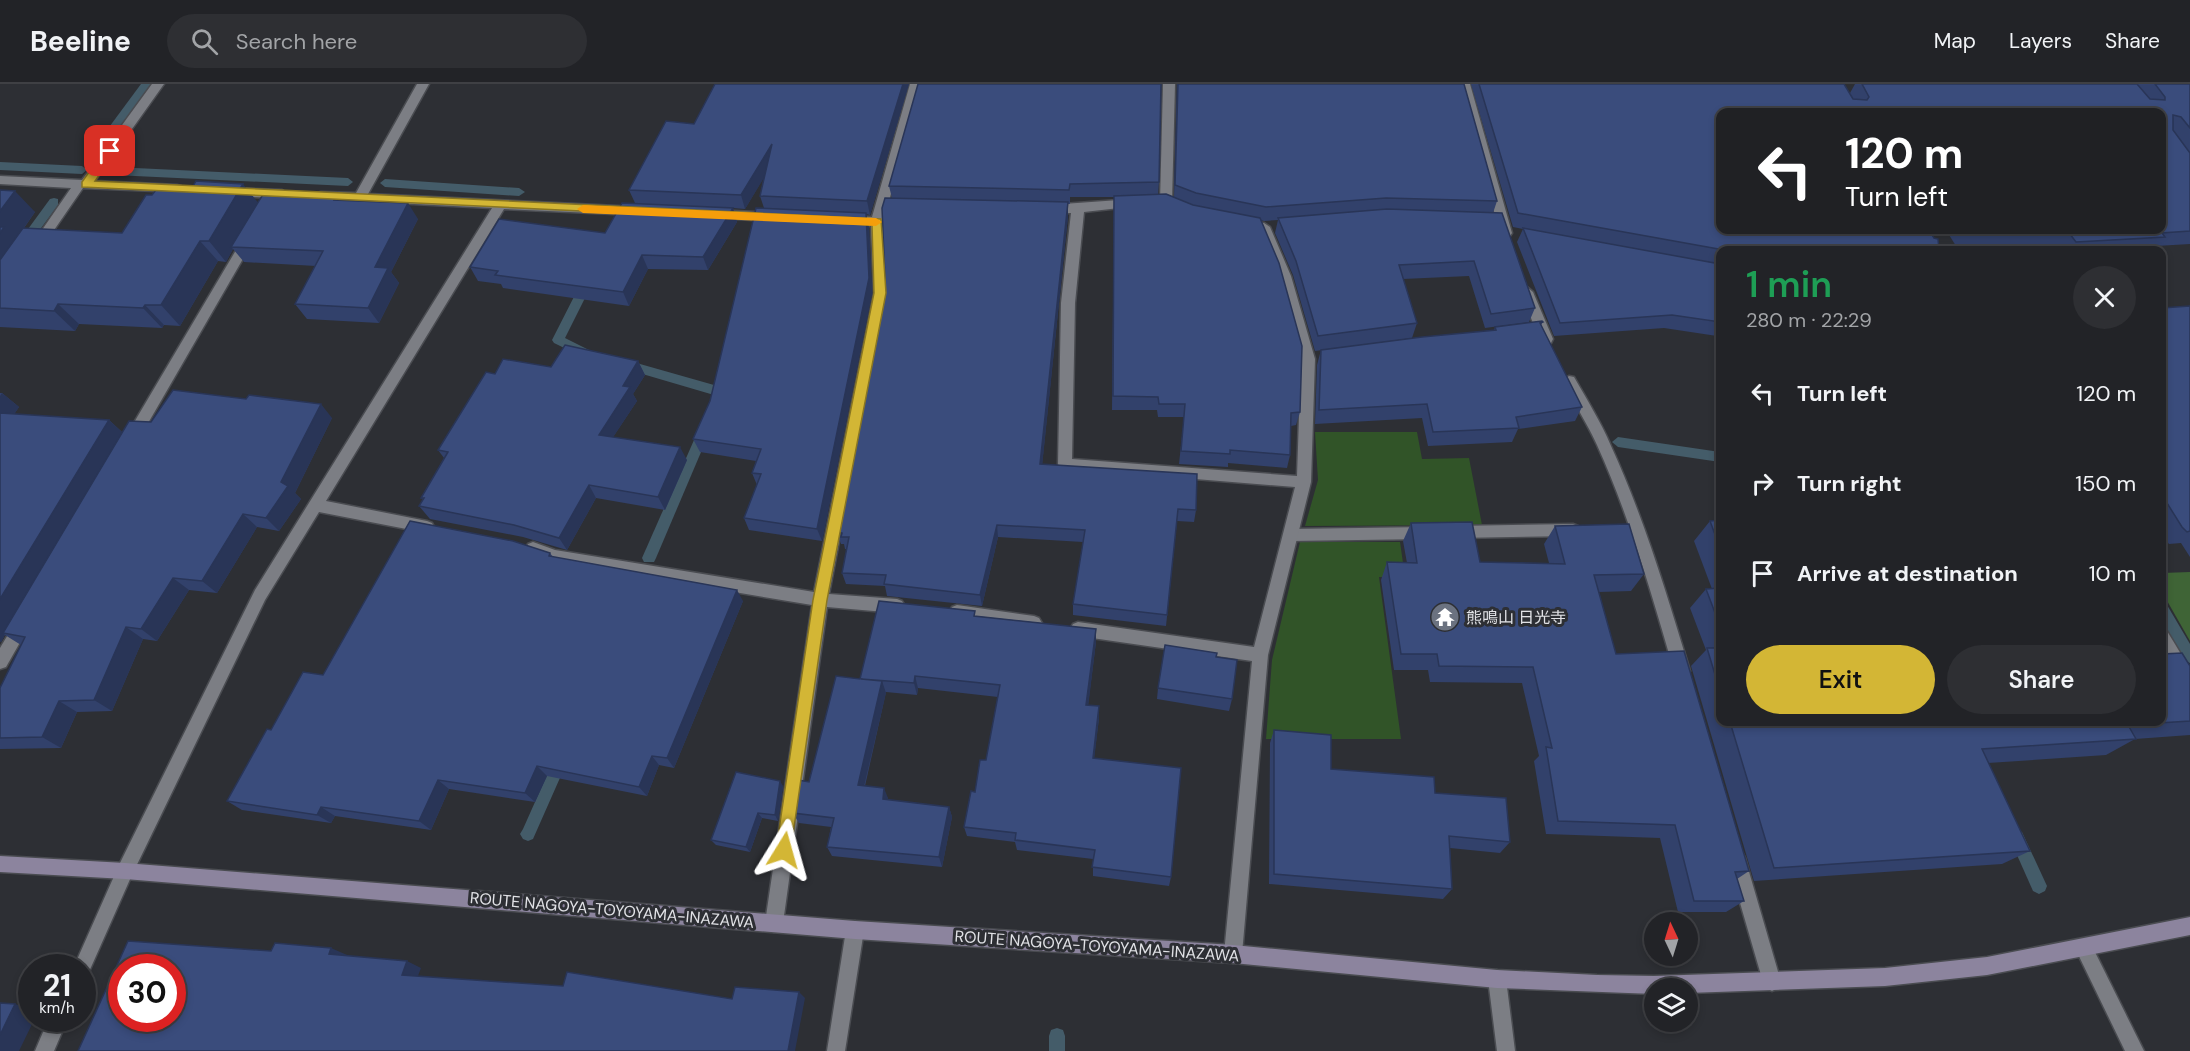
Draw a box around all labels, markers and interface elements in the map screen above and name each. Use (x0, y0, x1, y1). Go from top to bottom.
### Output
search box (167, 14, 587, 68)
text: Beeline (30, 23, 131, 60)
icon: search (188, 25, 221, 58)
text: Search here (236, 27, 357, 56)
text: Map (1934, 27, 1976, 55)
text: Layers (2009, 27, 2072, 55)
text: Share (2105, 27, 2160, 55)
pin (84, 125, 135, 176)
text: 120 m (1845, 126, 1963, 181)
icon: left (1746, 132, 1824, 210)
icon: arrive (93, 134, 126, 167)
text: Turn left (1845, 179, 1948, 214)
text: 1 min (1746, 261, 1832, 308)
button: close (2073, 266, 2136, 329)
text: 280 m · 22:29 (1746, 307, 1872, 333)
icon: left (1746, 377, 1779, 410)
text: Turn left (1797, 379, 1887, 408)
text: 120 m (2076, 379, 2136, 408)
icon: right (1746, 467, 1779, 500)
text: Turn right (1797, 469, 1902, 498)
text: 150 m (2075, 469, 2136, 498)
icon: arrive (1746, 557, 1779, 590)
text: Arrive at destination (1797, 559, 2018, 588)
text: 10 m (2089, 559, 2136, 588)
temple icon: 熊鳴山 日光寺 (1429, 601, 1461, 633)
place label: 熊鳴山 日光寺 (1466, 607, 1566, 628)
button: Exit (1746, 645, 1935, 714)
button: Share (1947, 645, 2136, 714)
position arrow (752, 818, 816, 882)
street label: ROUTE NAGOYA-TOYOYAMA-INAZAWA (469, 887, 755, 933)
north arrow (1644, 912, 1698, 966)
map controls (1644, 912, 1698, 1032)
street label: ROUTE NAGOYA-TOYOYAMA-INAZAWA (954, 926, 1240, 966)
speed limit sign: 30 (108, 954, 186, 1032)
text: 21 (43, 966, 71, 1005)
button: layers (1644, 978, 1698, 1032)
text: km/h (39, 998, 75, 1018)

